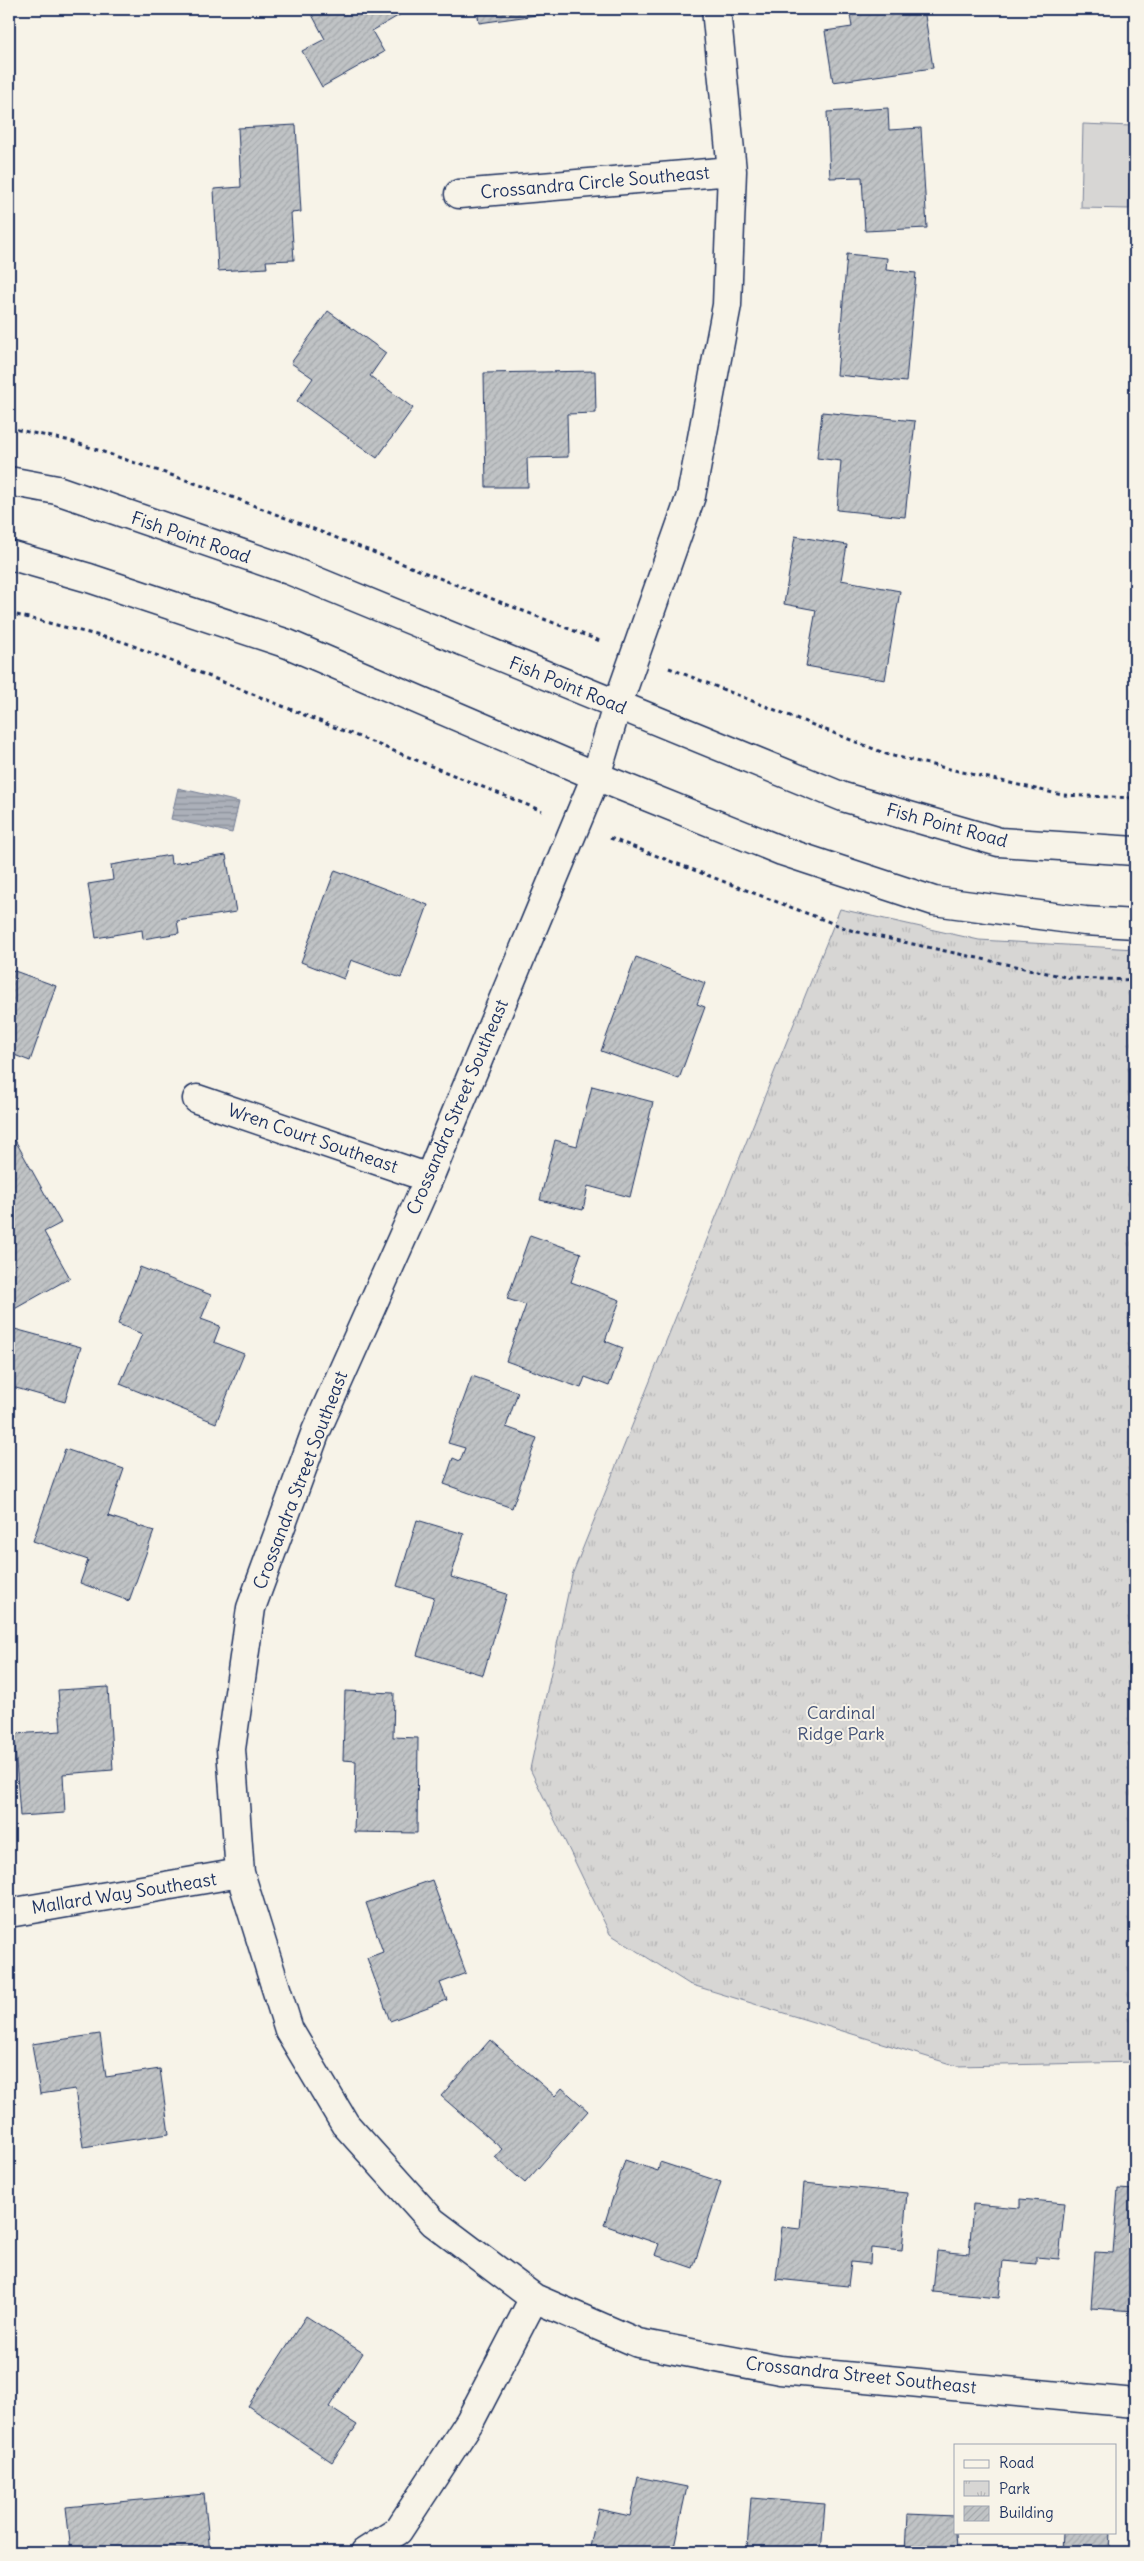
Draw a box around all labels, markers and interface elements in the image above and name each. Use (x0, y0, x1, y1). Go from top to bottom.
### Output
street label: Crossandra Circle Southeast (479, 161, 711, 203)
street label: Fish Point Road (128, 506, 254, 568)
street label: Fish Point Road (506, 651, 630, 719)
street label: Fish Point Road (884, 798, 1010, 852)
street label: Crossandra Street Southeast (401, 996, 513, 1218)
street label: Wren Court Southeast (225, 1098, 401, 1178)
street label: Crossandra Street Southeast (248, 1368, 352, 1592)
park label: Cardinal Ridge Park (797, 1701, 885, 1745)
street label: Mallard Way Southeast (30, 1867, 218, 1919)
street label: Crossandra Street Southeast (744, 2351, 978, 2399)
legend (954, 2444, 1116, 2534)
text: Road (999, 2453, 1034, 2472)
text: Park (999, 2479, 1030, 2498)
text: Building (999, 2503, 1054, 2522)

